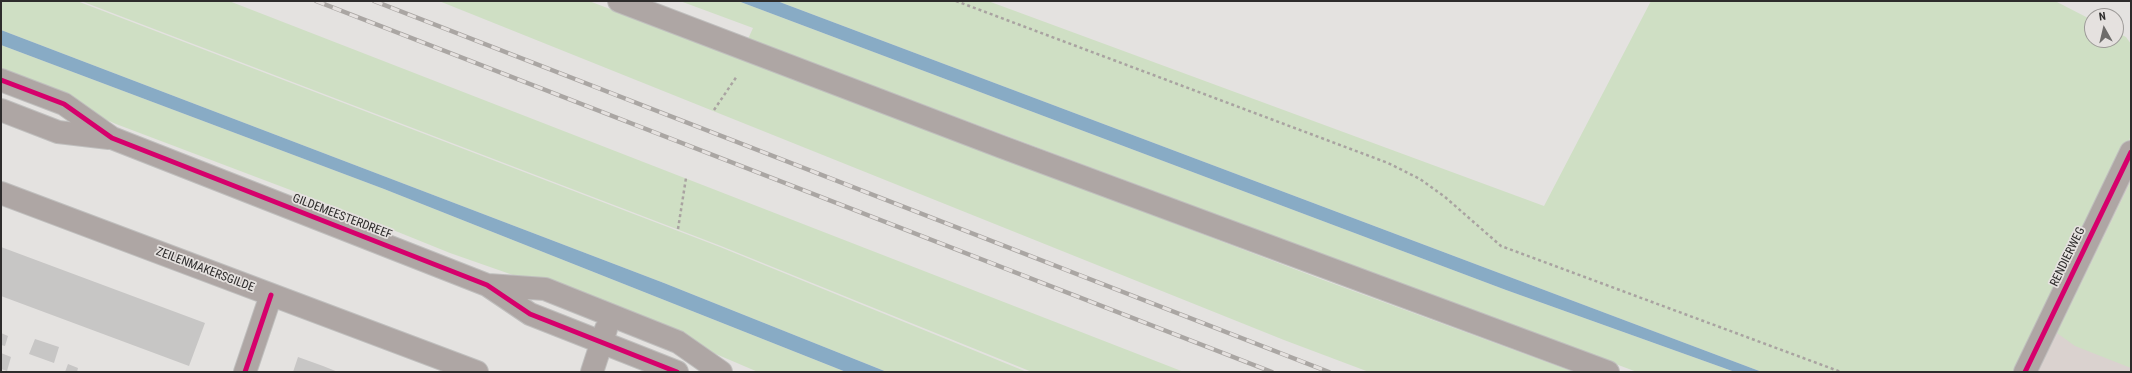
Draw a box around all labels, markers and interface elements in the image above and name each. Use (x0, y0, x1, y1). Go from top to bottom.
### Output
north arrow (2084, 8, 2124, 48)
text: N (2098, 10, 2107, 24)
street label: GILDEMEESTERDREEF (290, 191, 394, 243)
street label: RENDIERWEG (2047, 225, 2089, 289)
street label: ZEILENMAKERSGILDE (154, 245, 256, 295)

